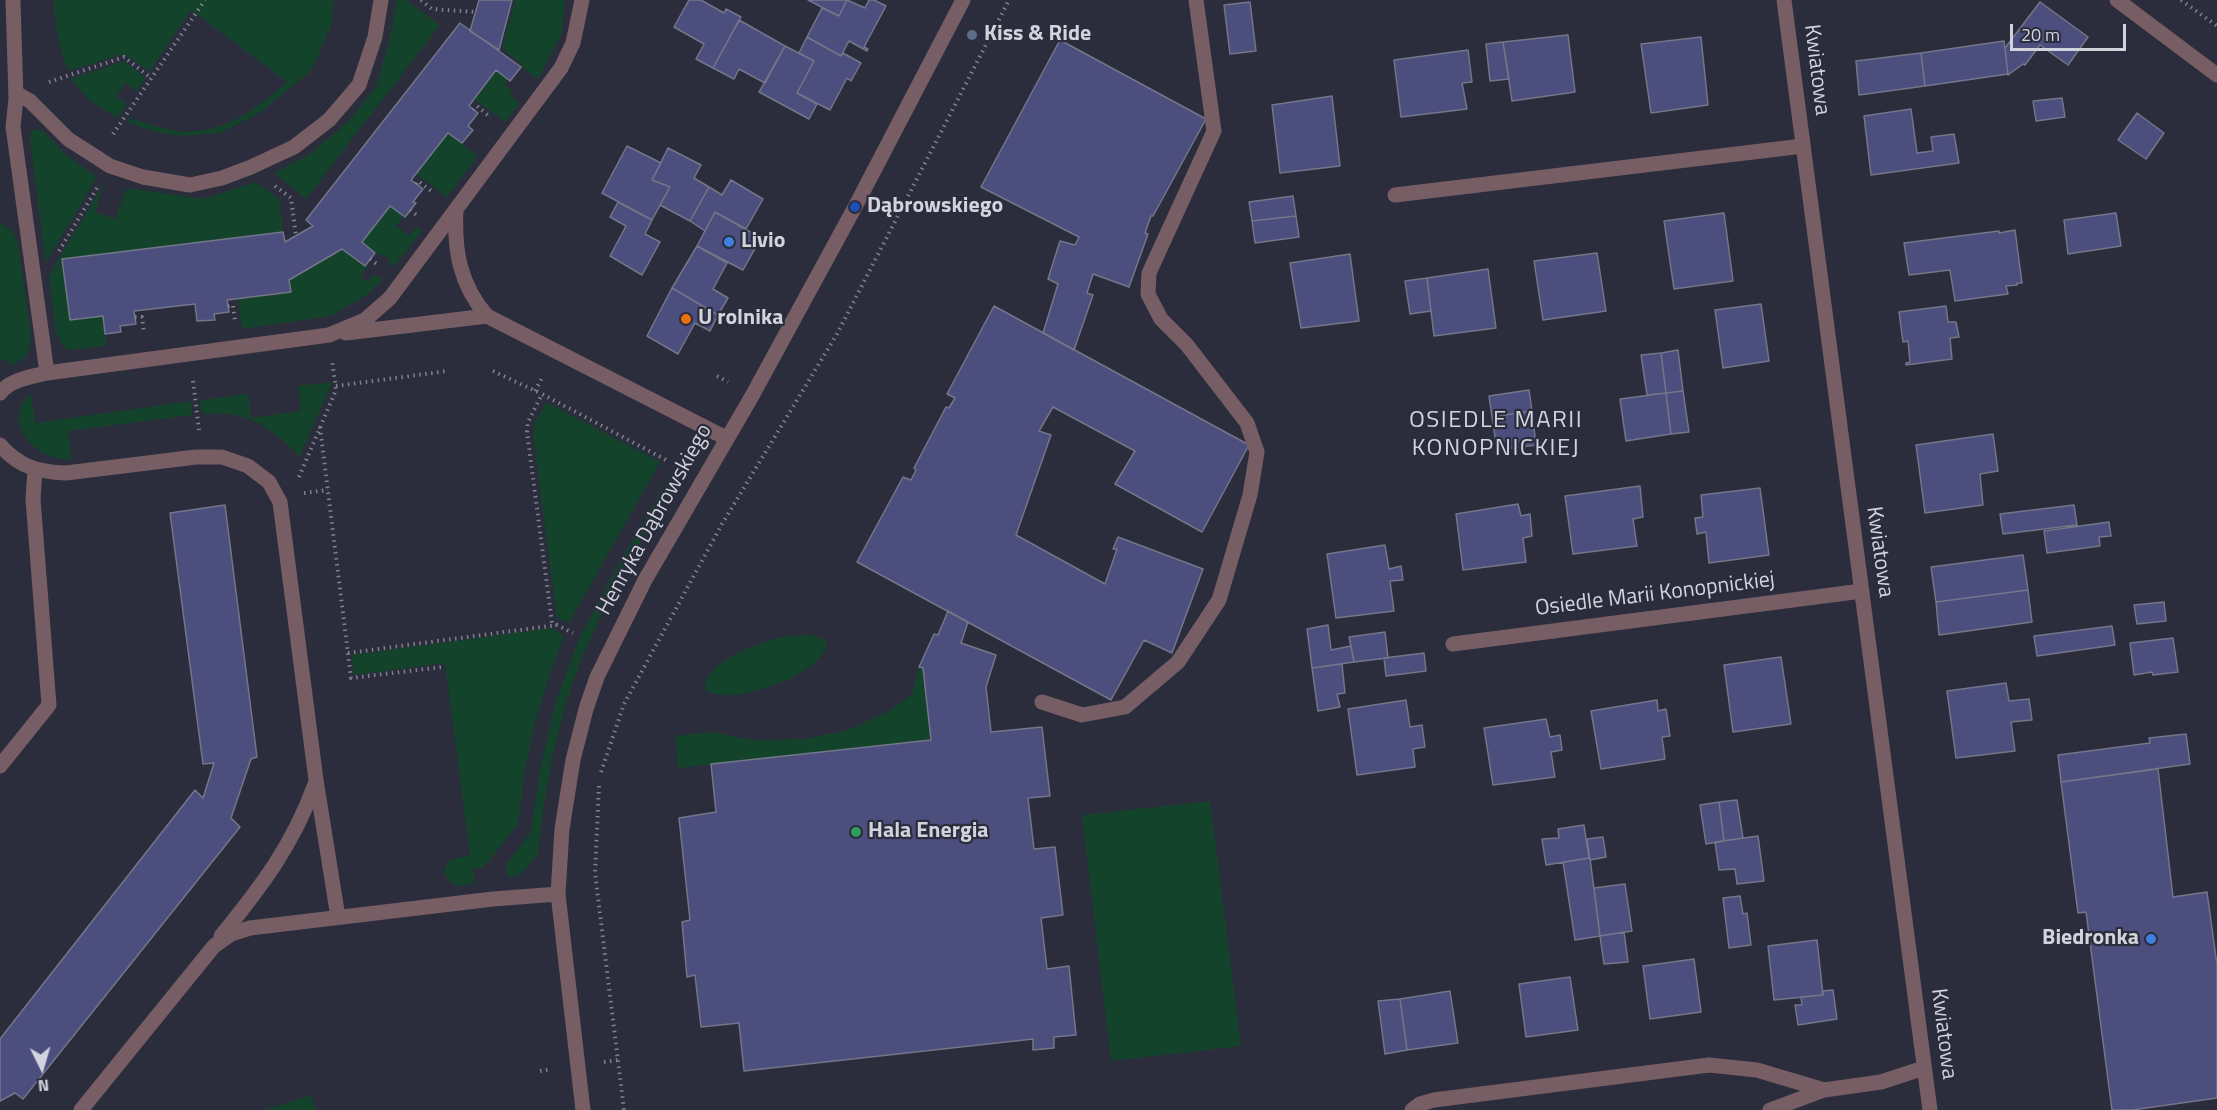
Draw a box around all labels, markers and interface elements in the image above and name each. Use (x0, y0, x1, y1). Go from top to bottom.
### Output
scale bar (2013, 12, 2128, 50)
text: 20 m (2021, 21, 2060, 48)
place label: Kiss & Ride (984, 22, 1091, 48)
street label: Kwiatowa (1797, 23, 1835, 117)
marker: Kiss & Ride (965, 28, 979, 42)
place label: Dąbrowskiego (867, 194, 1003, 220)
marker: Dąbrowskiego (848, 200, 862, 214)
place label: Livio (741, 229, 785, 255)
marker: Livio (722, 235, 736, 249)
place label: U rolnika (698, 306, 783, 332)
marker: U rolnika (679, 312, 693, 326)
district label: OSIEDLE MARII KONOPNICKIEJ (1409, 407, 1583, 463)
street label: Henryka Dąbrowskiego (592, 420, 718, 620)
street label: Kwiatowa (1860, 505, 1898, 599)
street label: Osiedle Marii Konopnickiej (1534, 567, 1776, 623)
place label: Hala Energia (868, 819, 989, 845)
marker: Hala Energia (849, 825, 863, 839)
place label: Biedronka (2042, 926, 2139, 952)
marker: Biedronka (2144, 932, 2158, 946)
street label: Kwiatowa (1924, 987, 1962, 1081)
north arrow (12, 1038, 72, 1098)
text: N (37, 1073, 50, 1098)

